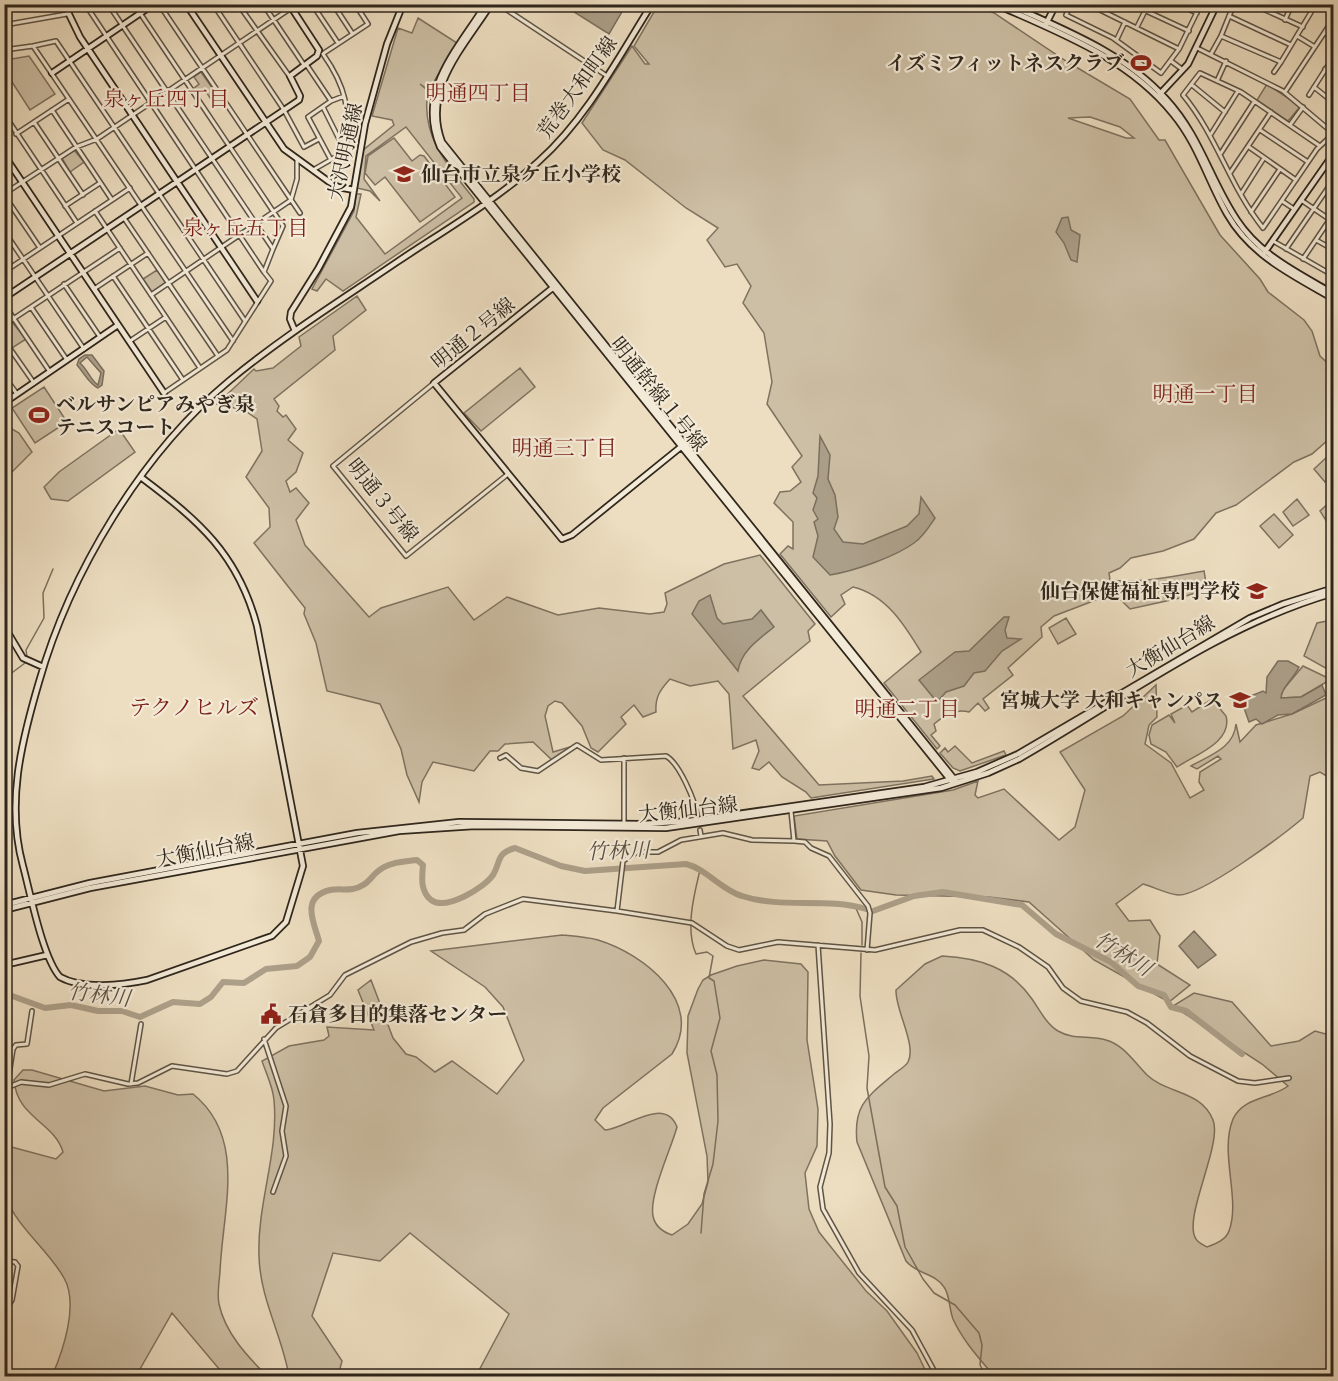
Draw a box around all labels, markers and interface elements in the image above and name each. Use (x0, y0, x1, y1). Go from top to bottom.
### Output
street label: 荒巻大和町線 (533, 32, 622, 143)
sports icon: イズミフィットネスクラブ (1129, 51, 1153, 75)
place label: イズミフィットネスクラブ (886, 52, 1124, 75)
district label: 明通四丁目 (426, 81, 531, 105)
district label: 泉ヶ丘四丁目 (103, 87, 229, 111)
street label: 大沢明通線 (324, 101, 367, 203)
school or university icon: 仙台市立泉ケ丘小学校 (392, 162, 416, 186)
place label: 仙台市立泉ケ丘小学校 (421, 163, 621, 186)
district label: 泉ヶ丘五丁目 (182, 216, 308, 240)
street label: 明通２号線 (427, 293, 519, 374)
street label: 明通幹線１号線 (606, 333, 712, 456)
district label: 明通一丁目 (1153, 382, 1258, 406)
place label: ベルサンピアみやぎ泉 テニスコート (56, 393, 255, 439)
sports icon: ベルサンピアみやぎ泉 テニスコート (27, 403, 51, 427)
district label: 明通三丁目 (512, 436, 617, 460)
street label: 明通３号線 (342, 454, 423, 546)
school or university icon: 仙台保健福祉専門学校 (1245, 579, 1269, 603)
place label: 仙台保健福祉専門学校 (1040, 580, 1240, 603)
street label: 大衡仙台線 (1121, 611, 1219, 682)
school or university icon: 宮城大学 大和キャンパス (1228, 688, 1252, 712)
place label: 宮城大学 大和キャンパス (1000, 689, 1223, 712)
district label: テクノヒルズ (129, 695, 259, 721)
district label: 明通二丁目 (855, 697, 960, 721)
street label: 大衡仙台線 (637, 793, 739, 826)
street label: 大衡仙台線 (154, 830, 256, 871)
water label: 竹林川 (586, 838, 652, 864)
water label: 竹林川 (1090, 927, 1158, 982)
water label: 竹林川 (66, 979, 134, 1011)
public building icon: 石倉多目的集落センター (259, 1002, 283, 1026)
place label: 石倉多目的集落センター (288, 1003, 507, 1026)

